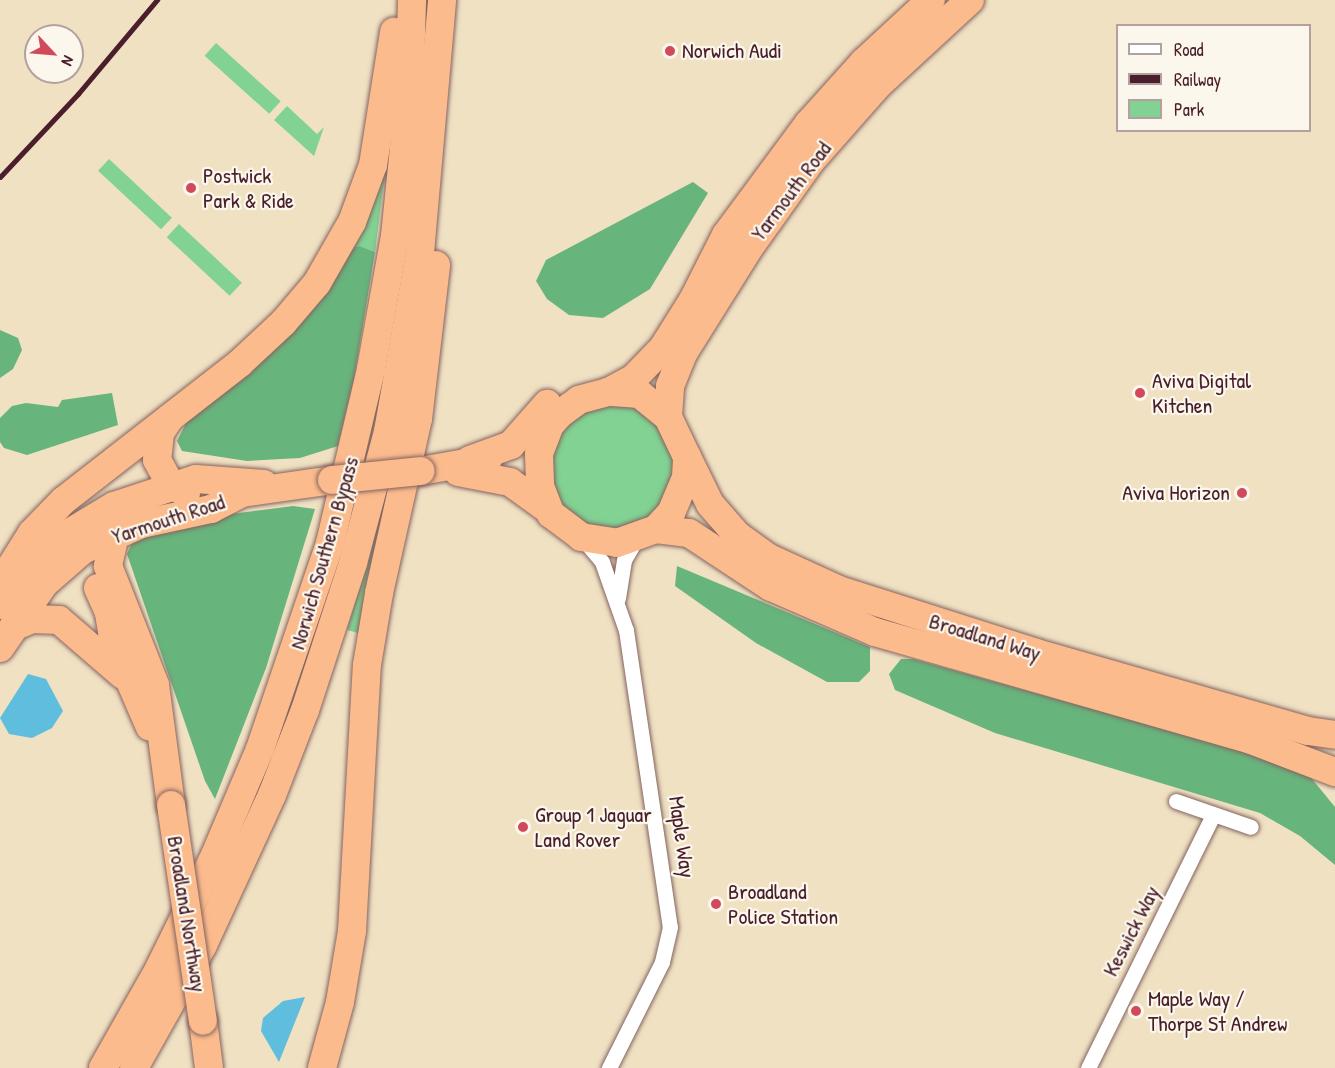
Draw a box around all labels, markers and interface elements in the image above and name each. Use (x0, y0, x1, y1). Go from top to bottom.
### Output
north arrow (24, 24, 84, 84)
legend (1116, 24, 1311, 132)
text: Road (1174, 37, 1204, 62)
place label: Norwich Audi (682, 38, 782, 64)
marker: Norwich Audi (663, 44, 677, 58)
text: N (57, 52, 80, 70)
text: Railway (1174, 67, 1221, 92)
text: Park (1174, 97, 1204, 122)
street label: Yarmouth Road (745, 136, 837, 246)
place label: Postwick Park & Ride (203, 162, 294, 214)
marker: Postwick Park & Ride (184, 181, 198, 195)
place label: Aviva Digital Kitchen (1152, 367, 1251, 418)
marker: Aviva Digital Kitchen (1133, 386, 1147, 400)
street label: Norwich Southern Bypass (284, 454, 364, 652)
place label: Aviva Horizon (1122, 480, 1230, 506)
marker: Aviva Horizon (1235, 486, 1249, 500)
street label: Yarmouth Road (108, 488, 228, 550)
street label: Broadland Way (926, 608, 1044, 666)
street label: Maple Way (663, 794, 701, 880)
place label: Group 1 Jaguar Land Rover (535, 801, 652, 852)
marker: Group 1 Jaguar Land Rover (516, 820, 530, 834)
street label: Broadland Northway (162, 834, 212, 994)
place label: Broadland Police Station (728, 878, 838, 930)
street label: Keswick Way (1097, 881, 1165, 981)
marker: Broadland Police Station (709, 897, 723, 911)
place label: Maple Way / Thorpe St Andrew (1148, 985, 1288, 1036)
marker: Maple Way / Thorpe St Andrew (1129, 1004, 1143, 1018)

